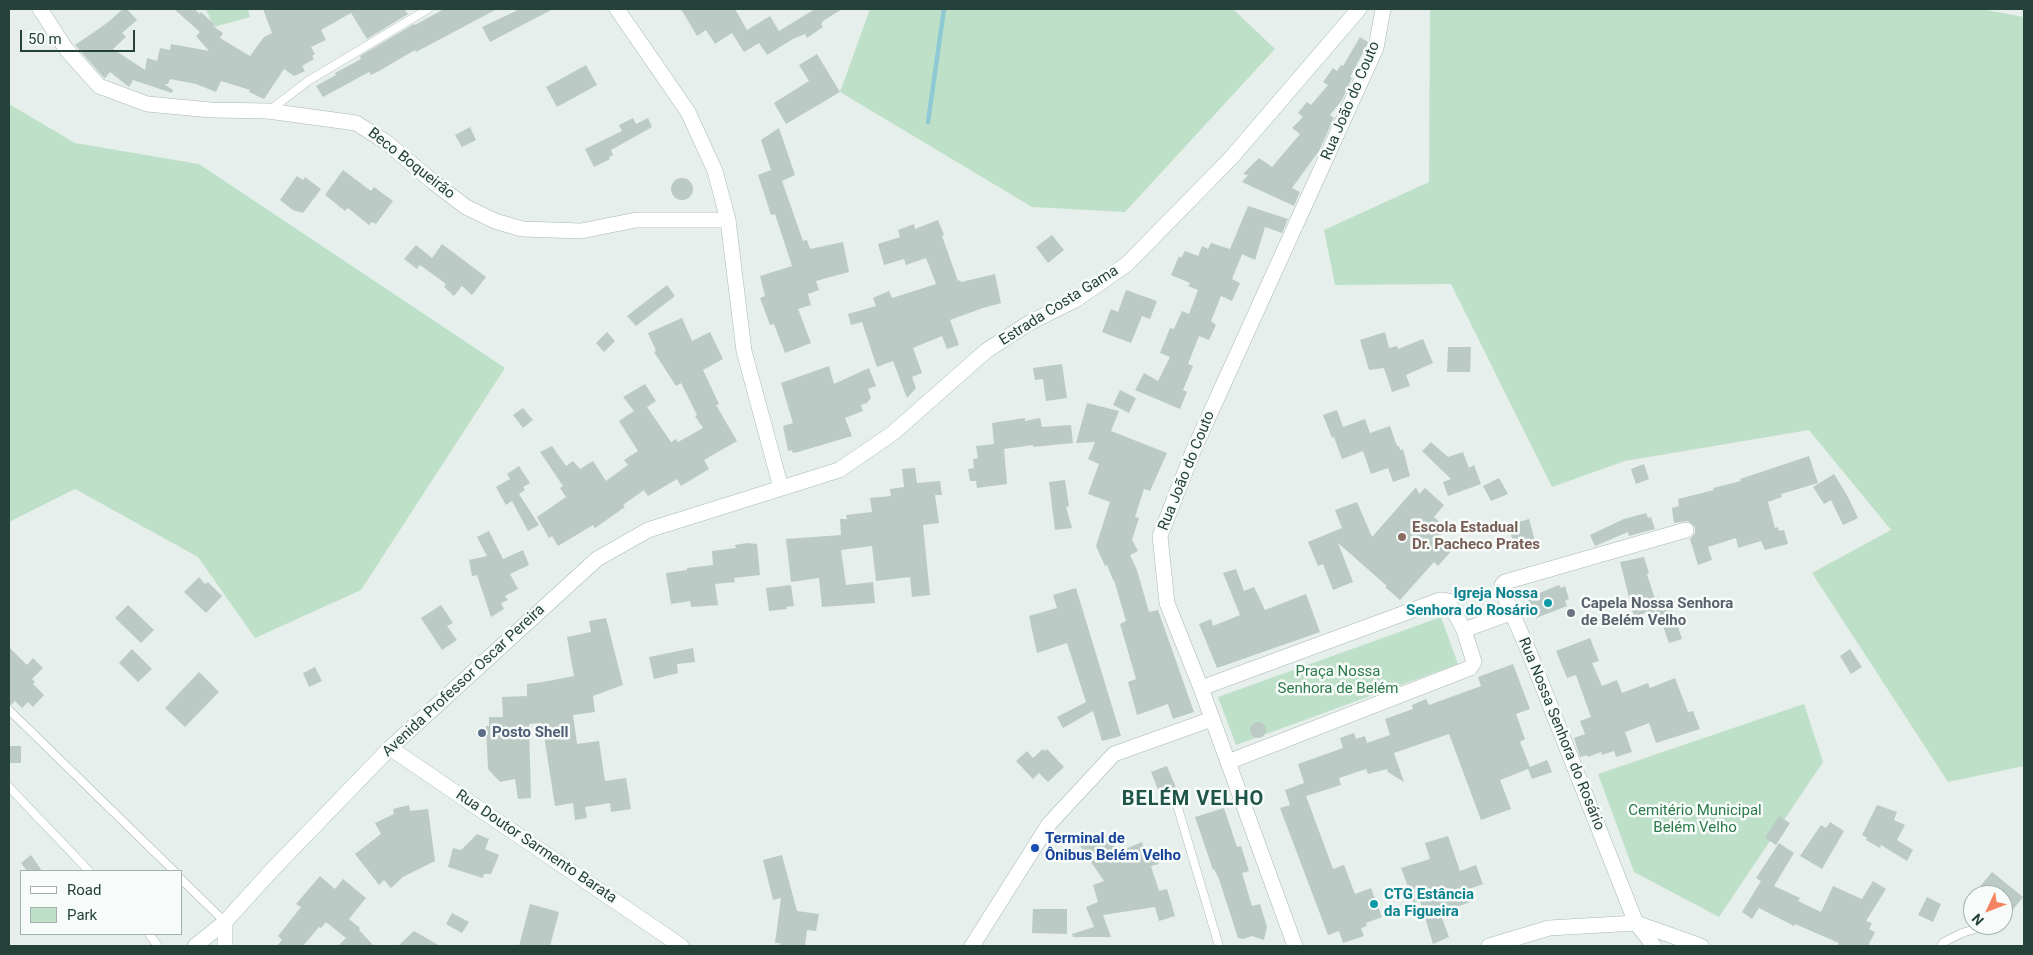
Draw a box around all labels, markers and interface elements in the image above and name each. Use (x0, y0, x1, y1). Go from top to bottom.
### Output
scale bar (22, 20, 138, 52)
text: 50 m (28, 30, 62, 48)
street label: Rua João do Couto (1318, 39, 1384, 163)
street label: Beco Boqueirão (364, 125, 458, 203)
street label: Estrada Costa Gama (996, 262, 1122, 350)
street label: Rua João do Couto (1155, 409, 1219, 533)
place label: Escola Estadual Dr. Pacheco Prates (1412, 519, 1540, 554)
marker: Escola Estadual Dr. Pacheco Prates (1396, 531, 1408, 543)
place label: Igreja Nossa Senhora do Rosário (1406, 585, 1538, 620)
place label: Capela Nossa Senhora de Belém Velho (1581, 595, 1733, 630)
marker: Igreja Nossa Senhora do Rosário (1542, 597, 1554, 609)
street label: Avenida Professor Oscar Pereira (379, 601, 549, 761)
marker: Capela Nossa Senhora de Belém Velho (1565, 607, 1577, 619)
street label: Rua Nossa Senhora do Rosário (1514, 635, 1608, 833)
park label: Praça Nossa Senhora de Belém (1278, 663, 1398, 698)
place label: Posto Shell (492, 724, 568, 742)
marker: Posto Shell (476, 727, 488, 739)
street label: Rua Doutor Sarmento Barata (452, 786, 620, 908)
district label: BELÉM VELHO (1120, 788, 1266, 812)
park label: Cemitério Municipal Belém Velho (1628, 802, 1762, 837)
place label: Terminal de Ônibus Belém Velho (1045, 830, 1181, 865)
marker: Terminal de Ônibus Belém Velho (1029, 842, 1041, 854)
legend (20, 870, 182, 935)
text: Road (67, 881, 101, 899)
north arrow (1963, 885, 2013, 935)
place label: CTG Estância da Figueira (1384, 886, 1474, 921)
marker: CTG Estância da Figueira (1368, 898, 1380, 910)
text: Park (67, 906, 97, 924)
text: N (1969, 910, 1987, 929)

